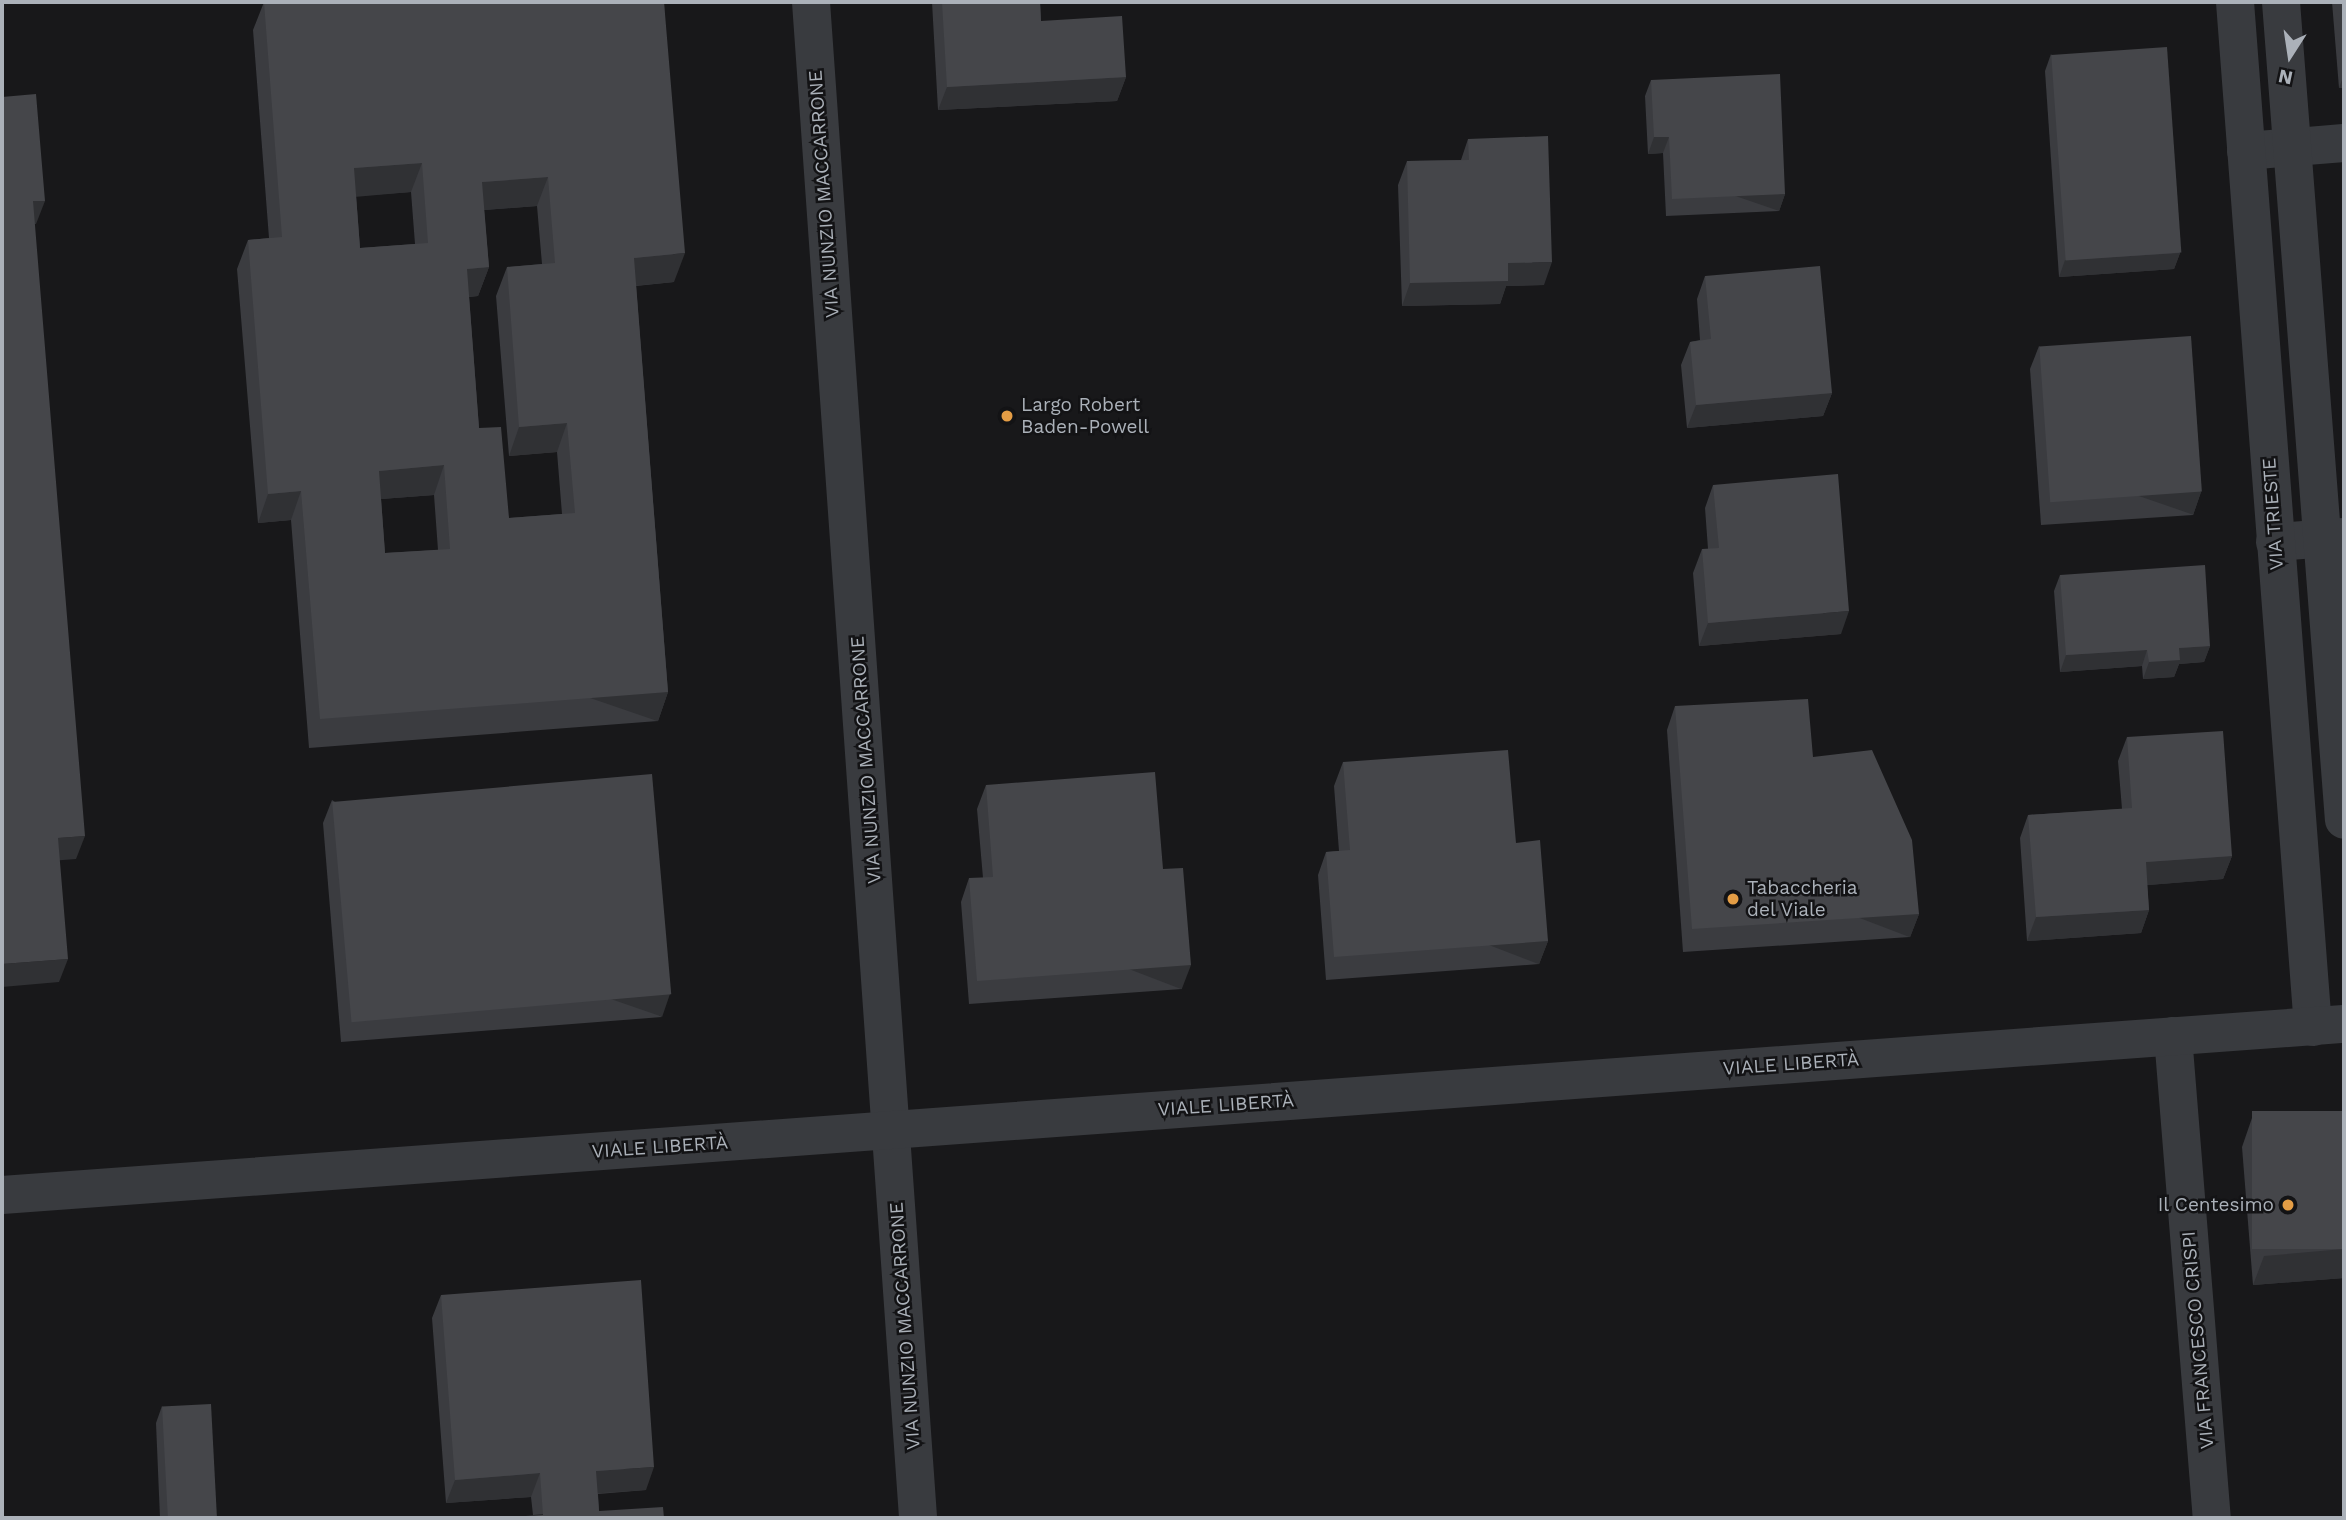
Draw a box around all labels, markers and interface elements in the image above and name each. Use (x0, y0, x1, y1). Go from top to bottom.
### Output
north arrow (2255, 21, 2325, 91)
text: N (2276, 64, 2295, 90)
street label: VIA NUNZIO MACCARRONE (804, 69, 844, 319)
place label: Largo Robert Baden-Powell (1021, 394, 1149, 438)
marker: Largo Robert Baden-Powell (999, 408, 1015, 424)
street label: VIA TRIESTE (2258, 456, 2288, 572)
street label: VIA NUNZIO MACCARRONE (846, 635, 886, 885)
place label: Tabaccheria del Viale (1747, 877, 1858, 921)
marker: Tabaccheria del Viale (1725, 891, 1741, 907)
street label: VIALE LIBERTÀ (1722, 1048, 1860, 1080)
street label: VIALE LIBERTÀ (1157, 1089, 1295, 1121)
street label: VIALE LIBERTÀ (591, 1131, 729, 1163)
place label: Il Centesimo (2157, 1194, 2274, 1216)
marker: Il Centesimo (2280, 1197, 2296, 1213)
street label: VIA NUNZIO MACCARRONE (885, 1201, 925, 1451)
street label: VIA FRANCESCO CRISPI (2177, 1230, 2219, 1450)

